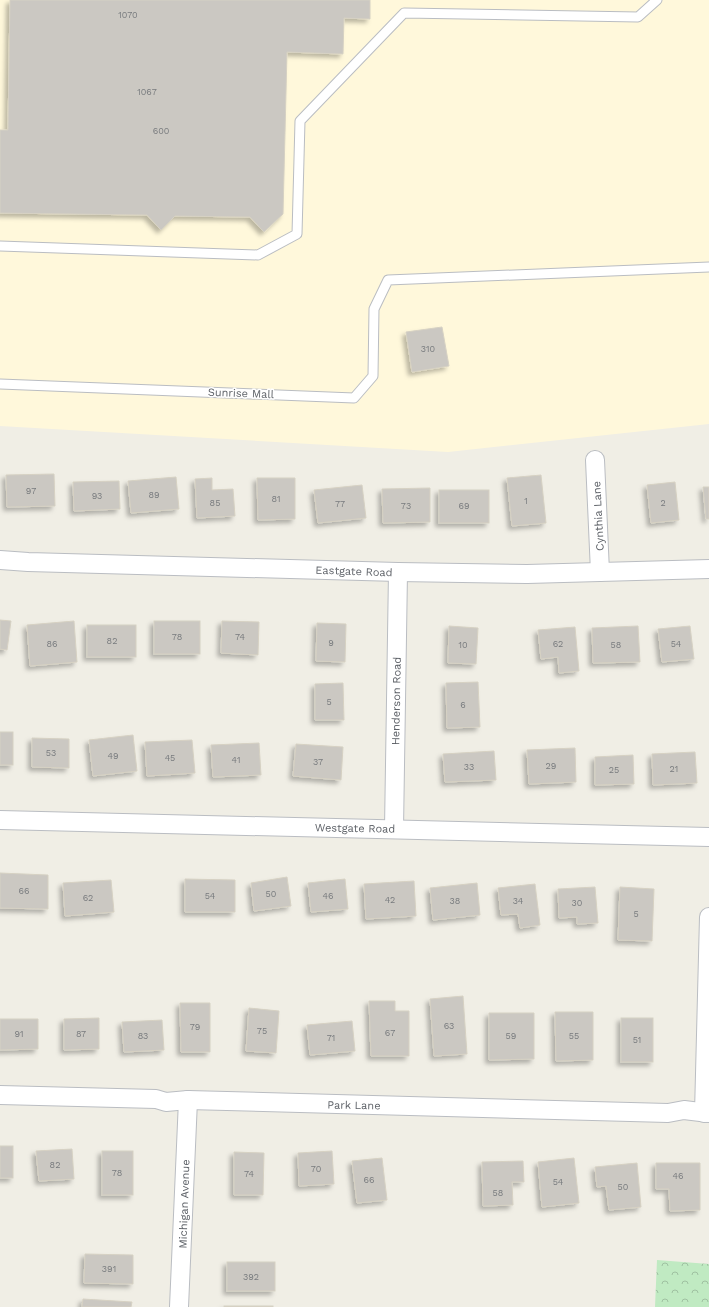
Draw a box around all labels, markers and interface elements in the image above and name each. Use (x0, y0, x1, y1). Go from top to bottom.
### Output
house number: 1070 (118, 10, 138, 20)
house number: 1067 (137, 87, 157, 97)
house number: 600 (153, 126, 170, 136)
house number: 310 (421, 344, 436, 354)
street label: Sunrise Mall (208, 386, 275, 401)
street label: Cynthia Lane (590, 481, 607, 551)
house number: 97 (26, 486, 36, 496)
house number: 89 (148, 490, 160, 500)
house number: 93 (92, 491, 102, 501)
house number: 81 (271, 494, 281, 504)
house number: 1 (524, 496, 528, 506)
house number: 85 (210, 498, 220, 508)
house number: 2 (660, 498, 666, 508)
house number: 77 (335, 499, 345, 509)
house number: 73 (401, 501, 411, 511)
house number: 69 (458, 501, 470, 511)
street label: Eastgate Road (315, 564, 393, 579)
house number: 78 (172, 632, 182, 642)
house number: 74 (235, 632, 245, 642)
house number: 82 (107, 636, 117, 646)
house number: 9 (328, 638, 334, 648)
house number: 86 (46, 639, 58, 649)
house number: 62 (553, 639, 563, 649)
house number: 54 (671, 639, 682, 649)
house number: 10 (458, 640, 468, 650)
house number: 58 (611, 640, 621, 650)
street label: Henderson Road (389, 657, 404, 745)
house number: 5 (326, 697, 332, 707)
house number: 6 (460, 700, 466, 710)
house number: 53 (46, 748, 56, 758)
house number: 49 (107, 751, 119, 761)
house number: 45 (165, 753, 175, 763)
house number: 41 (232, 755, 240, 765)
house number: 37 (313, 757, 323, 767)
house number: 29 (546, 761, 556, 771)
house number: 33 (464, 762, 474, 772)
house number: 21 (670, 764, 678, 774)
house number: 25 (609, 765, 619, 775)
street label: Westgate Road (315, 821, 395, 836)
house number: 66 (19, 886, 29, 896)
house number: 50 (266, 889, 277, 899)
house number: 54 (205, 891, 216, 901)
house number: 46 (323, 891, 333, 901)
house number: 62 (83, 893, 93, 903)
house number: 42 (385, 895, 395, 905)
house number: 38 (450, 896, 460, 906)
house number: 34 (513, 896, 524, 906)
house number: 30 (572, 898, 583, 908)
house number: 5 (633, 909, 639, 919)
house number: 63 (444, 1021, 454, 1031)
house number: 79 (190, 1022, 200, 1032)
house number: 75 (257, 1026, 267, 1036)
house number: 67 (385, 1028, 395, 1038)
house number: 91 (14, 1029, 24, 1039)
house number: 87 (76, 1029, 86, 1039)
house number: 83 (138, 1031, 148, 1041)
house number: 59 (506, 1031, 516, 1041)
house number: 55 (569, 1031, 579, 1041)
house number: 71 (327, 1033, 335, 1043)
house number: 51 (633, 1035, 641, 1045)
street label: Park Lane (327, 1099, 381, 1112)
street label: Michigan Avenue (176, 1159, 193, 1249)
house number: 82 (50, 1160, 60, 1170)
house number: 70 (311, 1164, 322, 1174)
house number: 78 (112, 1168, 122, 1178)
house number: 74 (244, 1169, 254, 1179)
house number: 46 (673, 1171, 683, 1181)
house number: 66 (364, 1175, 374, 1185)
house number: 54 (553, 1177, 564, 1187)
house number: 50 (618, 1182, 629, 1192)
house number: 58 (493, 1188, 503, 1198)
house number: 391 (102, 1264, 116, 1274)
house number: 392 (243, 1272, 259, 1282)

